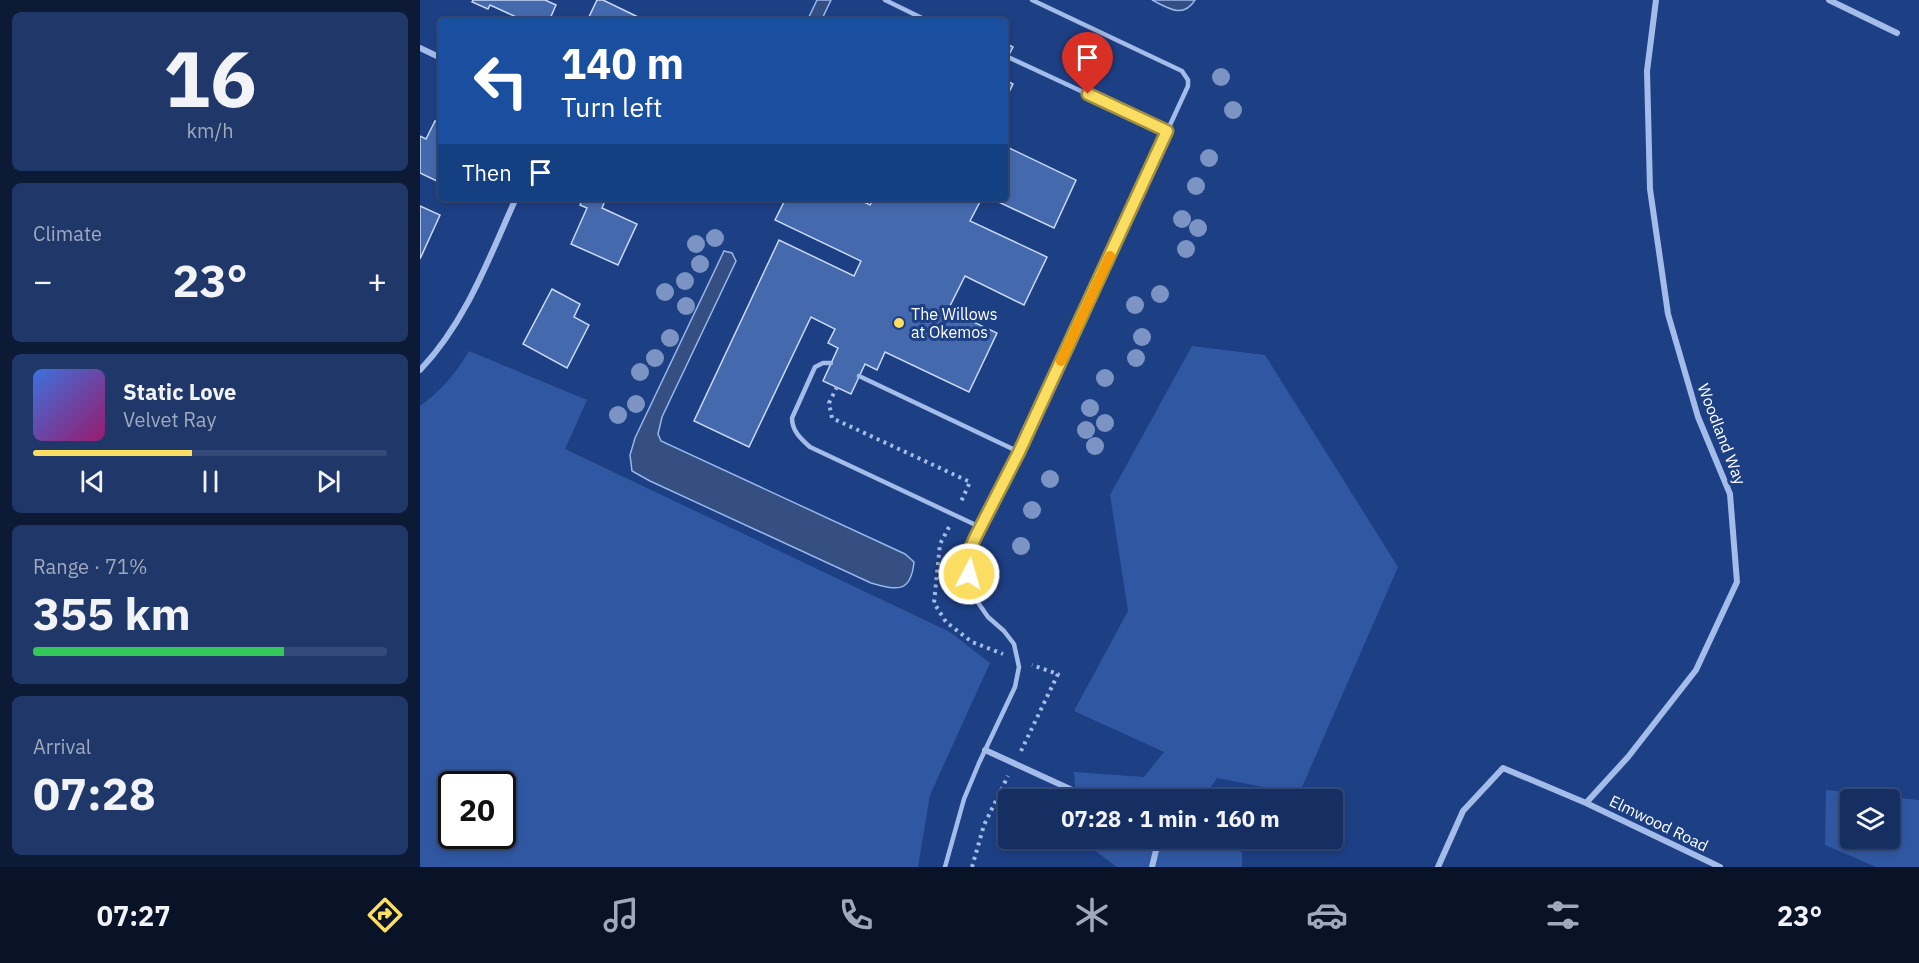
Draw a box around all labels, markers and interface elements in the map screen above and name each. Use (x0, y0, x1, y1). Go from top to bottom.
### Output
text: 16 (163, 27, 257, 128)
pin (1062, 32, 1113, 94)
text: 140 m (561, 36, 684, 91)
icon: arrive (1071, 41, 1104, 74)
icon: left (462, 42, 540, 120)
text: Turn left (561, 89, 662, 124)
text: km/h (186, 117, 234, 144)
icon: arrive (524, 156, 557, 189)
text: Then (462, 158, 512, 187)
text: Climate (33, 220, 102, 247)
text: 23° (172, 251, 248, 309)
text: − (33, 259, 53, 302)
text: + (367, 259, 387, 302)
place label: The Willows at Okemos (911, 304, 998, 342)
marker: The Willows at Okemos (892, 316, 906, 330)
text: Static Love (123, 377, 236, 406)
street label: Woodland Way (1694, 381, 1750, 487)
text: Velvet Ray (123, 406, 216, 433)
icon: previous (76, 465, 109, 498)
icon: pause (194, 465, 227, 498)
icon: next (312, 465, 345, 498)
position arrow (937, 542, 1001, 606)
text: Range · 71% (33, 553, 148, 580)
text: 355 km (33, 584, 191, 642)
text: Arrival (33, 733, 91, 760)
text: 07:28 (33, 764, 156, 822)
speed limit sign: 20 (438, 771, 516, 849)
map controls (1840, 789, 1900, 849)
button: layers (1840, 789, 1900, 849)
street label: Elmwood Road (1606, 790, 1712, 856)
text: 07:28 · 1 min · 160 m (1061, 804, 1280, 833)
icon: directions (364, 894, 406, 936)
icon: music (600, 894, 642, 936)
icon: phone (835, 894, 877, 936)
icon: climate (1071, 894, 1113, 936)
icon: car (1306, 894, 1348, 936)
icon: filters (1542, 894, 1584, 936)
text: 07:27 (97, 898, 170, 933)
text: 23° (1777, 898, 1822, 933)

